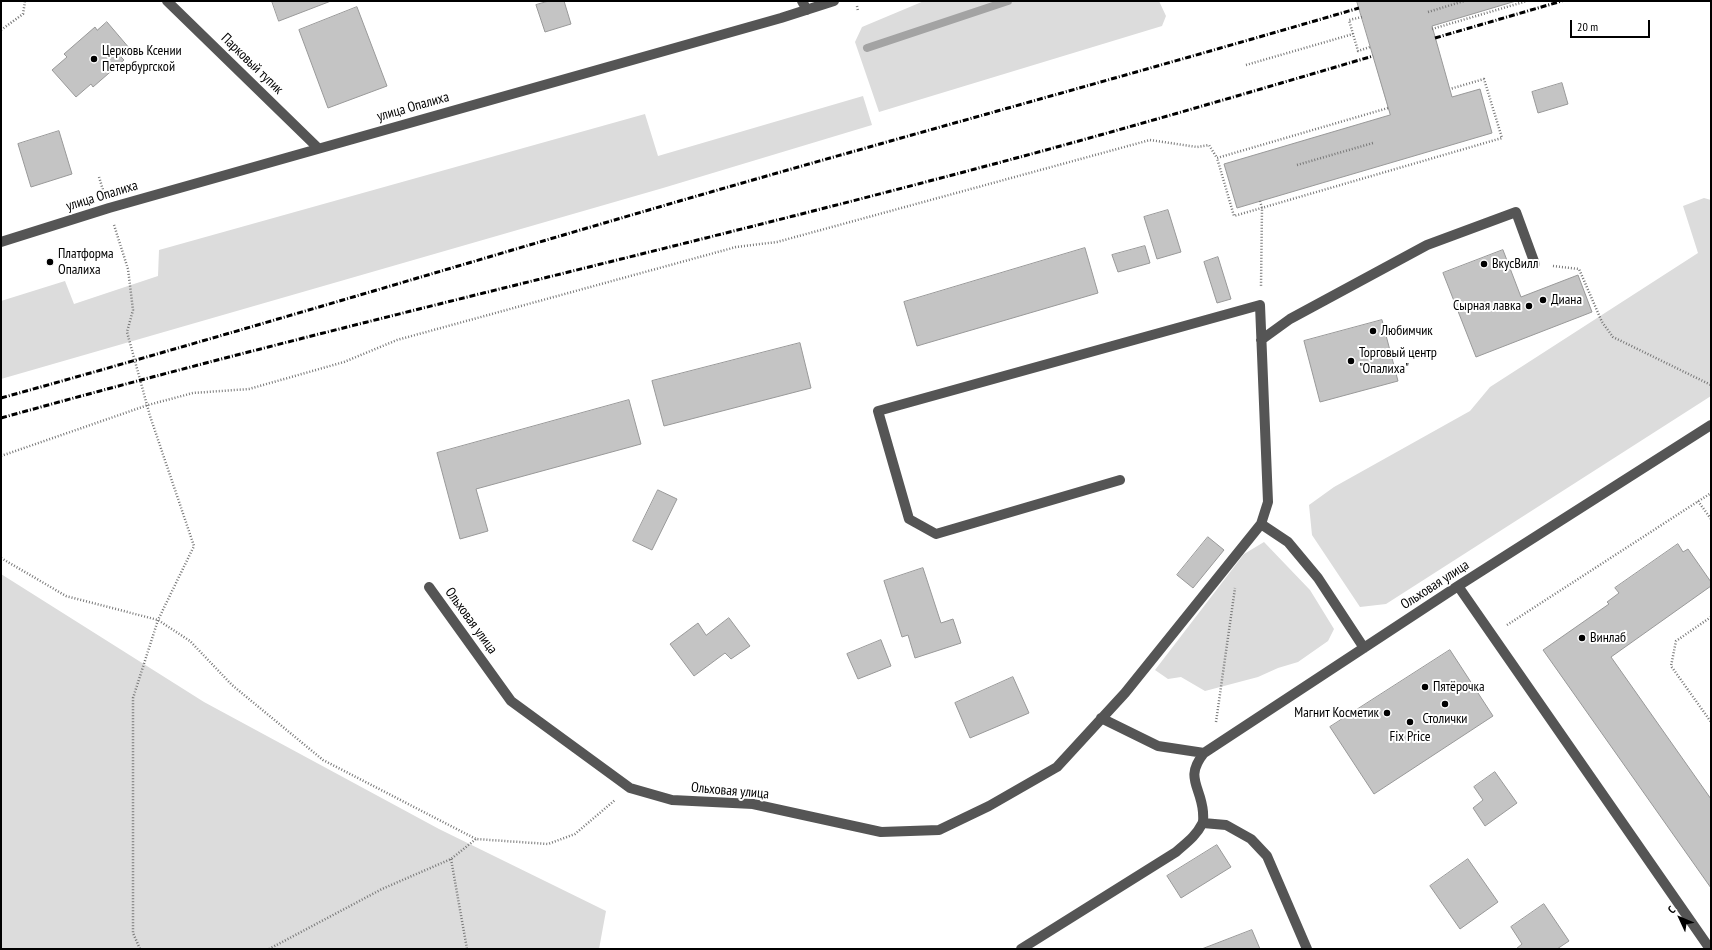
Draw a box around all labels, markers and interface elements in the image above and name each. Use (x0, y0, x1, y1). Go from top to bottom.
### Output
scale bar (1572, 12, 1652, 38)
text: 20 m (1577, 19, 1598, 34)
street label: Парковый тупик (217, 30, 287, 98)
place label: Церковь Ксении Петербургской (102, 43, 182, 76)
marker: Церковь Ксении Петербургской (89, 54, 99, 64)
street label: улица Опалиха (375, 89, 451, 125)
street label: улица Опалиха (64, 177, 140, 215)
place label: Платформа Опалиха (58, 246, 114, 278)
place label: ВкусВилл (1492, 256, 1538, 272)
marker: Платформа Опалиха (45, 257, 55, 267)
marker: ВкусВилл (1479, 259, 1489, 269)
place label: Диана (1551, 292, 1582, 308)
marker: Диана (1538, 295, 1548, 305)
place label: Сырная лавка (1453, 298, 1521, 314)
marker: Сырная лавка (1524, 301, 1534, 311)
place label: Любимчик (1381, 323, 1433, 339)
marker: Любимчик (1368, 326, 1378, 336)
place label: Торговый центр "Опалиха" (1359, 345, 1437, 378)
marker: Торговый центр "Опалиха" (1346, 356, 1356, 366)
street label: Ольховая улица (1398, 557, 1472, 613)
street label: Ольховая улица (441, 585, 501, 657)
place label: Винлаб (1590, 630, 1626, 646)
marker: Винлаб (1577, 633, 1587, 643)
place label: Пятёрочка (1433, 679, 1485, 695)
marker: Пятёрочка (1420, 682, 1430, 692)
marker: Столички (1440, 699, 1450, 709)
place label: Магнит Косметик (1294, 705, 1379, 721)
marker: Магнит Косметик (1382, 708, 1392, 718)
place label: Столички (1422, 711, 1468, 727)
marker: Fix Price (1405, 717, 1415, 727)
place label: Fix Price (1390, 729, 1430, 745)
street label: Ольховая улица (690, 779, 770, 803)
north arrow (1660, 898, 1700, 938)
text: С (1665, 903, 1678, 916)

